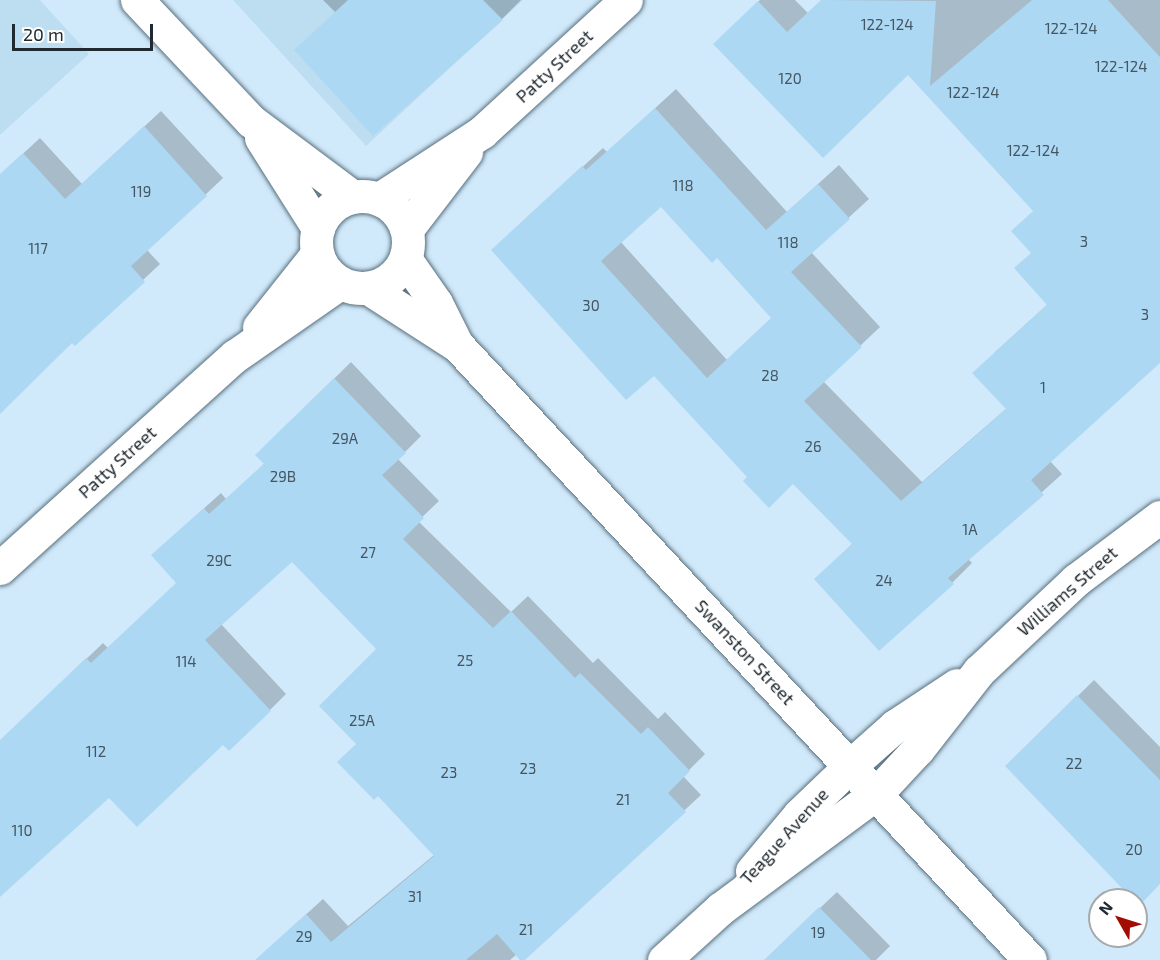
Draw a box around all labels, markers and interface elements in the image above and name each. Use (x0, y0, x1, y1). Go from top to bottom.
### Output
scale bar (15, 12, 156, 50)
house number: 122-124 (861, 16, 913, 34)
house number: 122-124 (1045, 20, 1097, 38)
text: 20 m (23, 23, 64, 45)
street label: Patty Street (511, 25, 597, 107)
house number: 122-124 (1095, 58, 1147, 76)
house number: 120 (778, 70, 802, 88)
house number: 122-124 (947, 84, 999, 102)
house number: 122-124 (1007, 142, 1059, 160)
house number: 118 (672, 177, 694, 195)
house number: 119 (131, 183, 151, 201)
house number: 3 (1080, 233, 1088, 251)
house number: 118 (777, 234, 799, 252)
house number: 117 (28, 240, 48, 258)
house number: 30 (582, 297, 600, 315)
house number: 3 (1141, 306, 1149, 324)
house number: 28 (761, 367, 779, 385)
house number: 1 (1040, 379, 1046, 397)
street label: Patty Street (73, 421, 161, 503)
house number: 29A (332, 430, 358, 448)
house number: 26 (804, 438, 822, 456)
house number: 29B (270, 468, 296, 486)
house number: 1A (962, 521, 978, 539)
street label: Williams Street (1013, 542, 1121, 640)
house number: 27 (360, 544, 376, 562)
house number: 29C (206, 552, 232, 570)
house number: 24 (875, 572, 893, 590)
street label: Swanston Street (691, 595, 799, 709)
house number: 25 (457, 652, 473, 670)
house number: 114 (175, 653, 197, 671)
house number: 25A (349, 712, 375, 730)
house number: 112 (86, 743, 106, 761)
house number: 22 (1066, 755, 1082, 773)
house number: 23 (520, 760, 536, 778)
house number: 23 (441, 764, 457, 782)
street label: Teague Avenue (735, 783, 833, 889)
house number: 21 (616, 791, 630, 809)
house number: 110 (12, 822, 32, 840)
house number: 20 (1125, 841, 1143, 859)
house number: 31 (408, 888, 422, 906)
north arrow (1088, 888, 1148, 948)
text: N (1094, 897, 1116, 918)
house number: 21 (519, 921, 533, 939)
house number: 19 (811, 924, 825, 942)
house number: 29 (295, 928, 313, 946)

